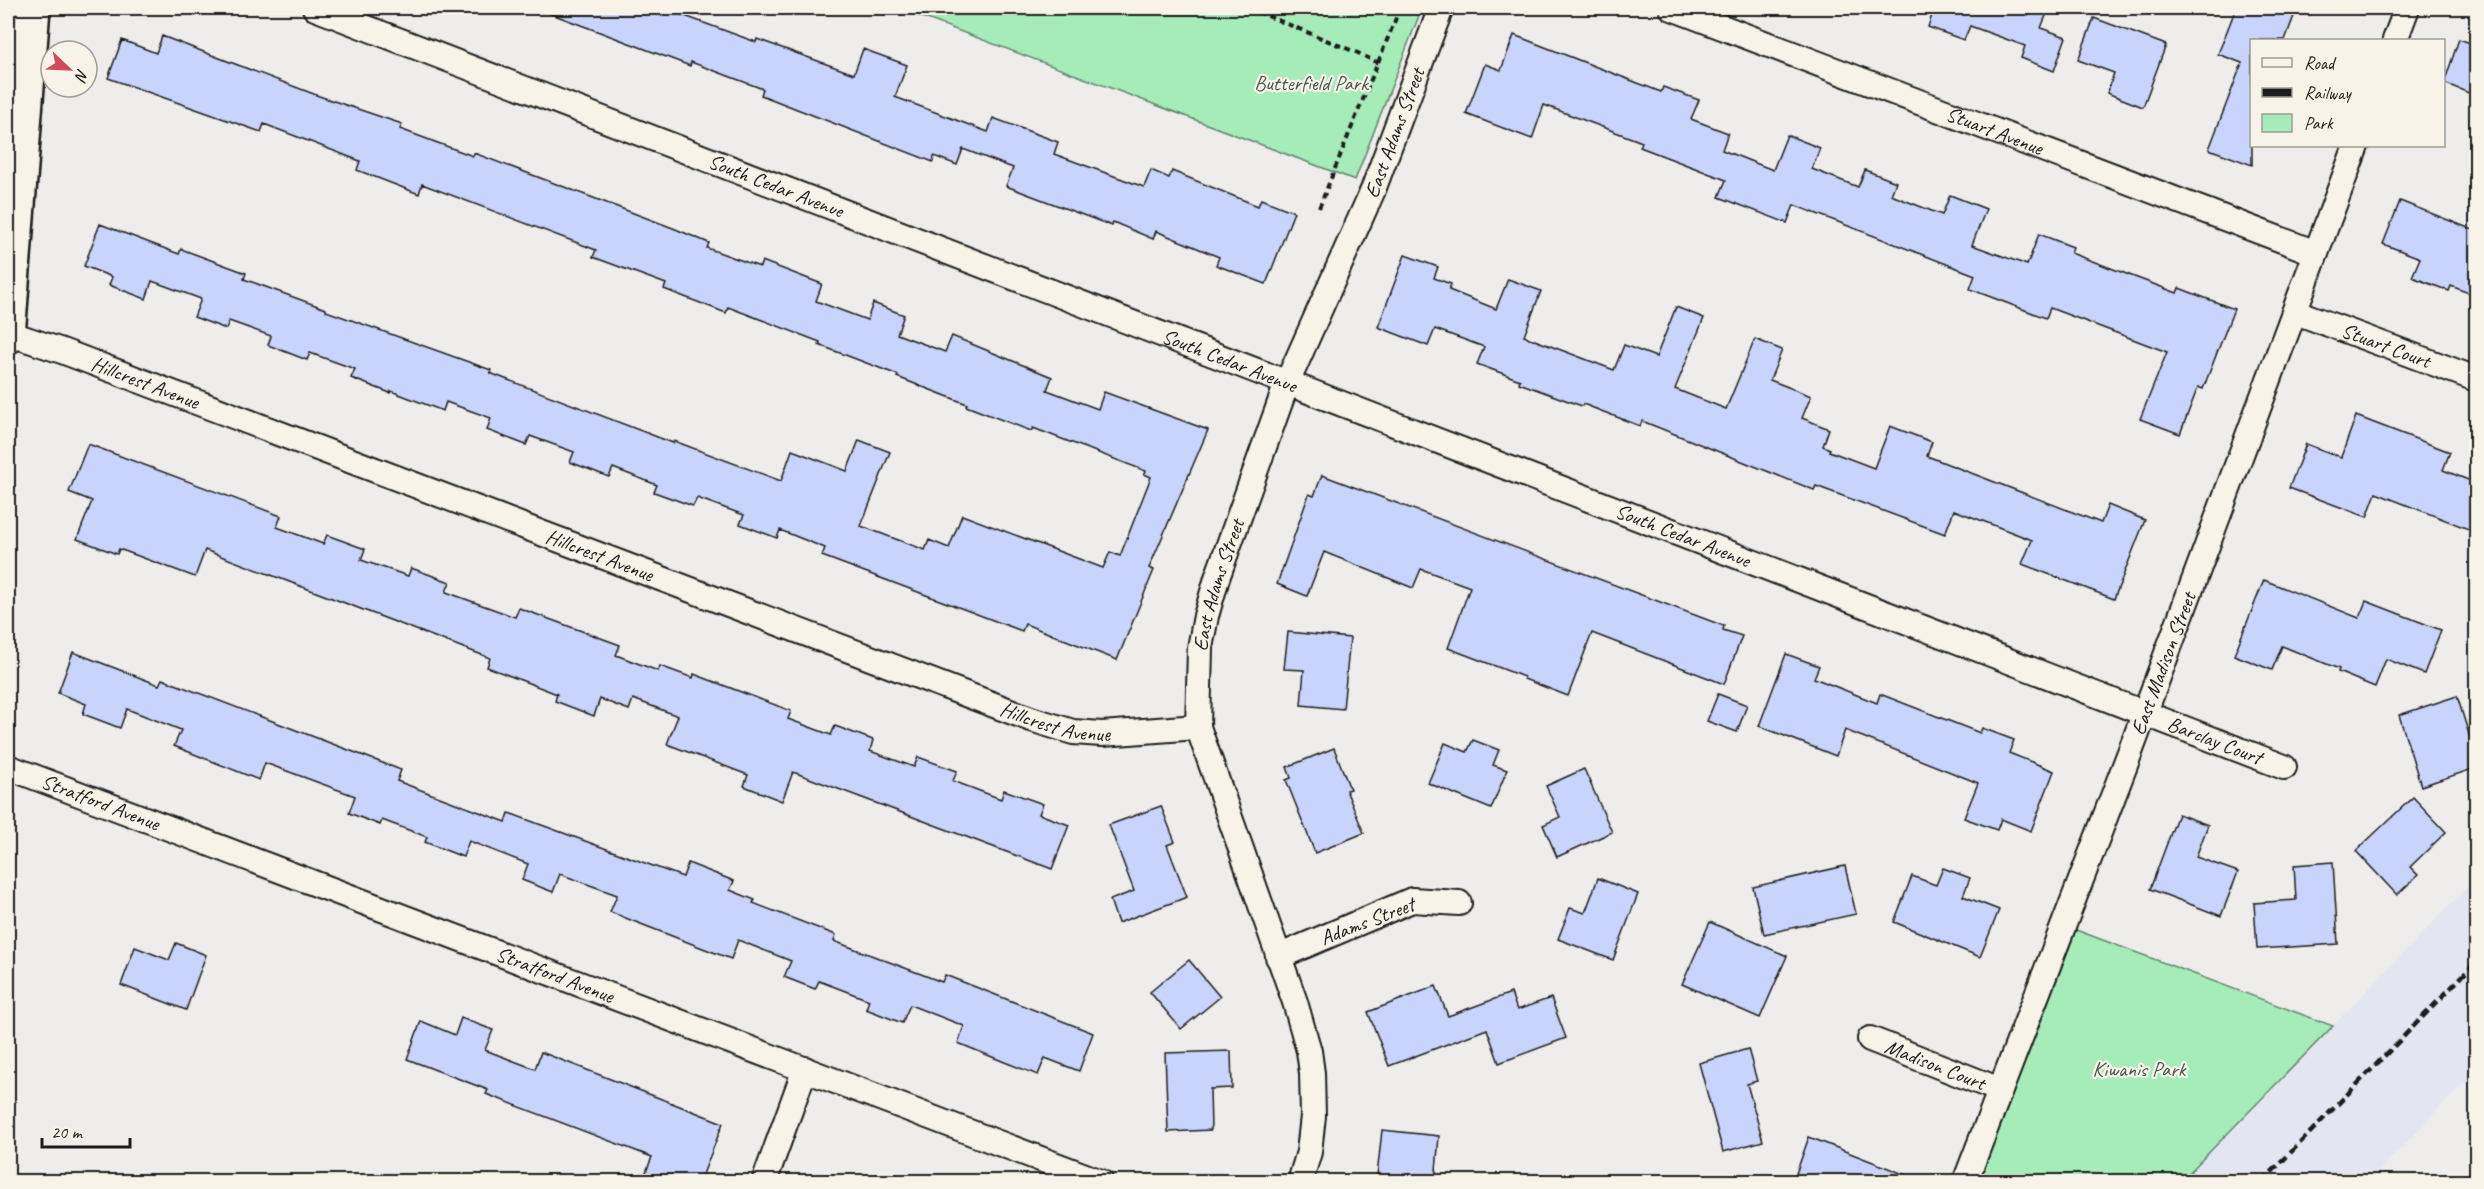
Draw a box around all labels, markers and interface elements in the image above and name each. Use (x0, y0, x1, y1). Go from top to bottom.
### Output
north arrow (39, 39, 99, 99)
legend (2250, 39, 2445, 147)
text: Road (2304, 52, 2337, 74)
street label: East Adams Street (1358, 63, 1431, 202)
text: N (70, 66, 93, 86)
park label: Butterfield Park (1254, 70, 1370, 96)
text: Railway (2304, 82, 2352, 104)
street label: Stuart Avenue (1942, 100, 2048, 161)
text: Park (2304, 112, 2334, 134)
street label: South Cedar Avenue (705, 148, 849, 224)
street label: Stuart Court (2338, 317, 2436, 375)
street label: South Cedar Avenue (1158, 323, 1302, 399)
street label: Hillcrest Avenue (88, 350, 204, 415)
street label: South Cedar Avenue (1612, 498, 1756, 574)
street label: East Adams Street (1187, 514, 1251, 653)
street label: Hillcrest Avenue (542, 523, 658, 588)
street label: East Madison Street (2125, 587, 2202, 738)
street label: Hillcrest Avenue (997, 696, 1112, 747)
street label: Barclay Court (2164, 710, 2268, 771)
street label: Stratford Avenue (38, 768, 164, 837)
street label: Adams Street (1316, 890, 1421, 951)
street label: Stratford Avenue (492, 940, 619, 1009)
street label: Madison Court (1881, 1033, 1991, 1097)
park label: Kiwanis Park (2093, 1056, 2187, 1082)
scale bar (42, 1111, 130, 1149)
text: 20 m (51, 1121, 84, 1143)

